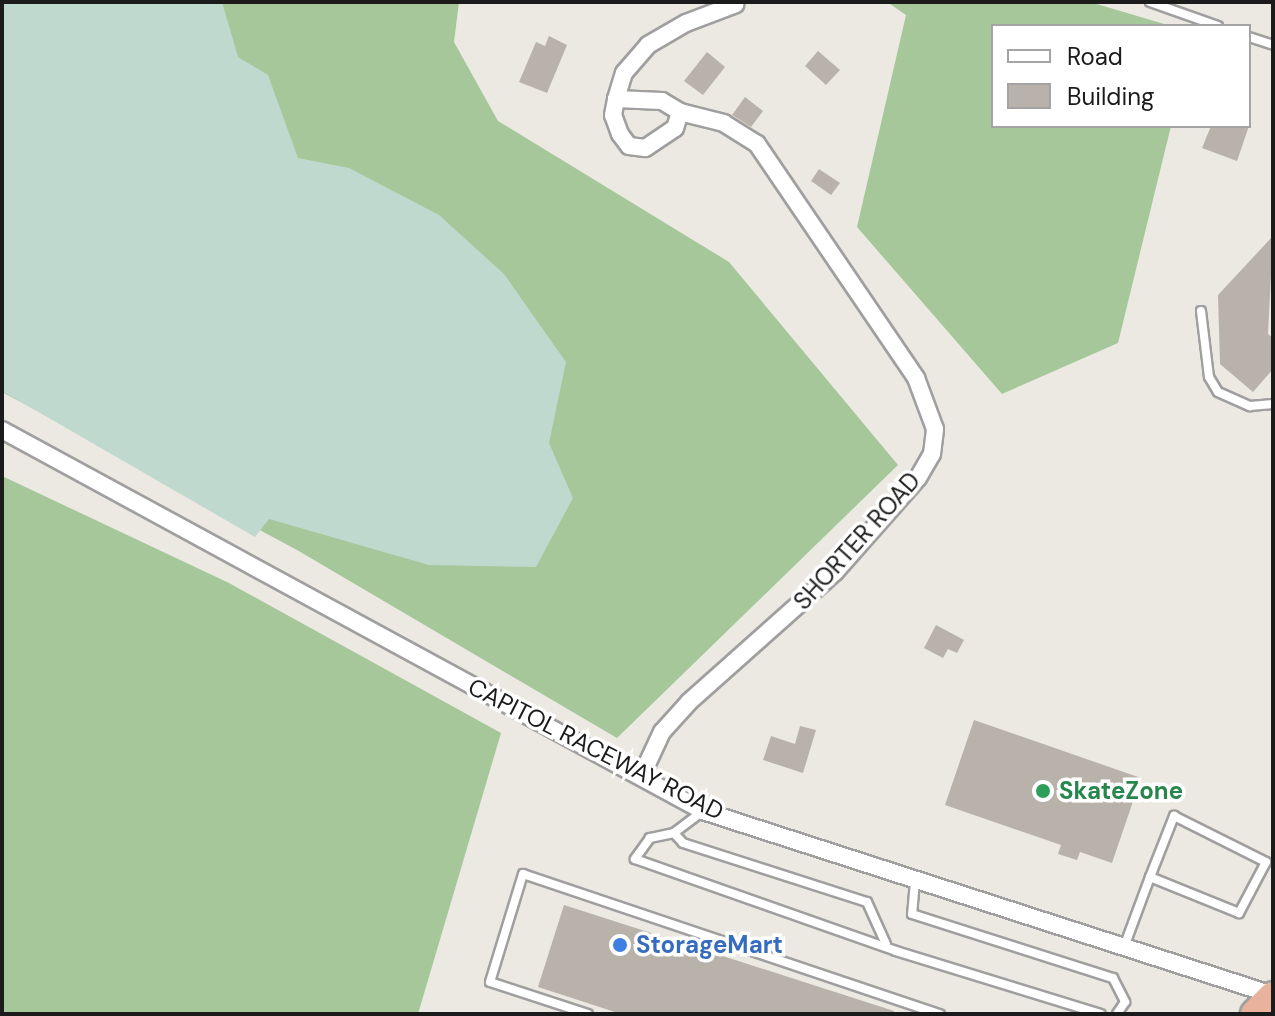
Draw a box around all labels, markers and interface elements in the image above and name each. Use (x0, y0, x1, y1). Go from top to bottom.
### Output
legend (991, 24, 1251, 128)
text: Road (1067, 41, 1123, 72)
text: Building (1067, 81, 1154, 112)
street label: SHORTER ROAD (788, 466, 926, 616)
street label: CAPITOL RACEWAY ROAD (464, 672, 728, 826)
place label: SkateZone (1059, 777, 1183, 805)
marker: SkateZone (1034, 782, 1052, 800)
place label: StorageMart (636, 931, 783, 959)
marker: StorageMart (611, 936, 629, 954)

